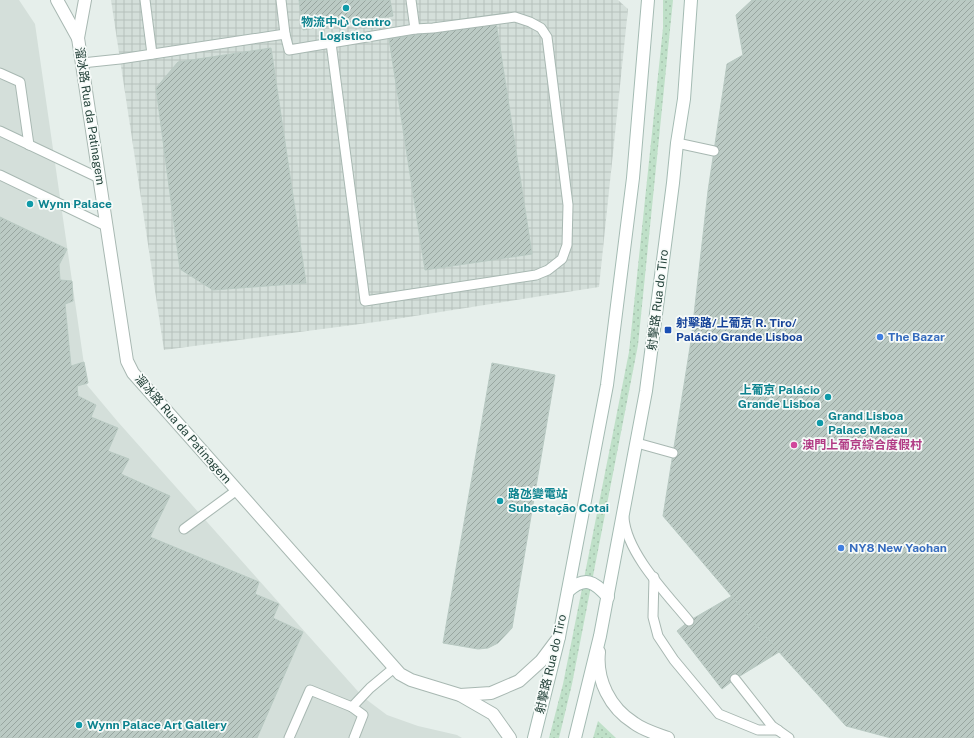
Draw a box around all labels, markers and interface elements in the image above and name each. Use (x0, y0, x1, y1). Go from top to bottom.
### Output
marker: 物流中心 Centro Logistico (341, 3, 351, 13)
place label: 物流中心 Centro Logistico (301, 15, 391, 43)
street label: 溜冰路 Rua da Patinagem (72, 46, 108, 186)
place label: Wynn Palace (38, 197, 112, 211)
marker: Wynn Palace (25, 199, 35, 209)
street label: 射擊路 Rua do Tiro (645, 249, 671, 351)
place label: 射擊路/上葡京 R. Tiro/ Palácio Grande Lisboa (676, 316, 803, 344)
marker: 射擊路/上葡京 R. Tiro/ Palácio Grande Lisboa (663, 325, 673, 335)
place label: The Bazar (888, 330, 945, 344)
marker: The Bazar (875, 332, 885, 342)
street label: 溜冰路 Rua da Patinagem (132, 372, 234, 486)
place label: 上葡京 Palácio Grande Lisboa (738, 383, 820, 411)
marker: 上葡京 Palácio Grande Lisboa (823, 392, 833, 402)
place label: Grand Lisboa Palace Macau (828, 409, 908, 437)
marker: Grand Lisboa Palace Macau (815, 418, 825, 428)
place label: 澳門上葡京綜合度假村 (802, 438, 922, 452)
marker: 澳門上葡京綜合度假村 (789, 440, 799, 450)
place label: 路氹變電站 Subestação Cotai (508, 487, 609, 515)
marker: 路氹變電站 Subestação Cotai (495, 496, 505, 506)
place label: NY8 New Yaohan (849, 541, 947, 555)
marker: NY8 New Yaohan (836, 543, 846, 553)
street label: 射擊路 Rua do Tiro (533, 613, 569, 715)
place label: Wynn Palace Art Gallery (87, 718, 227, 732)
marker: Wynn Palace Art Gallery (74, 720, 84, 730)

